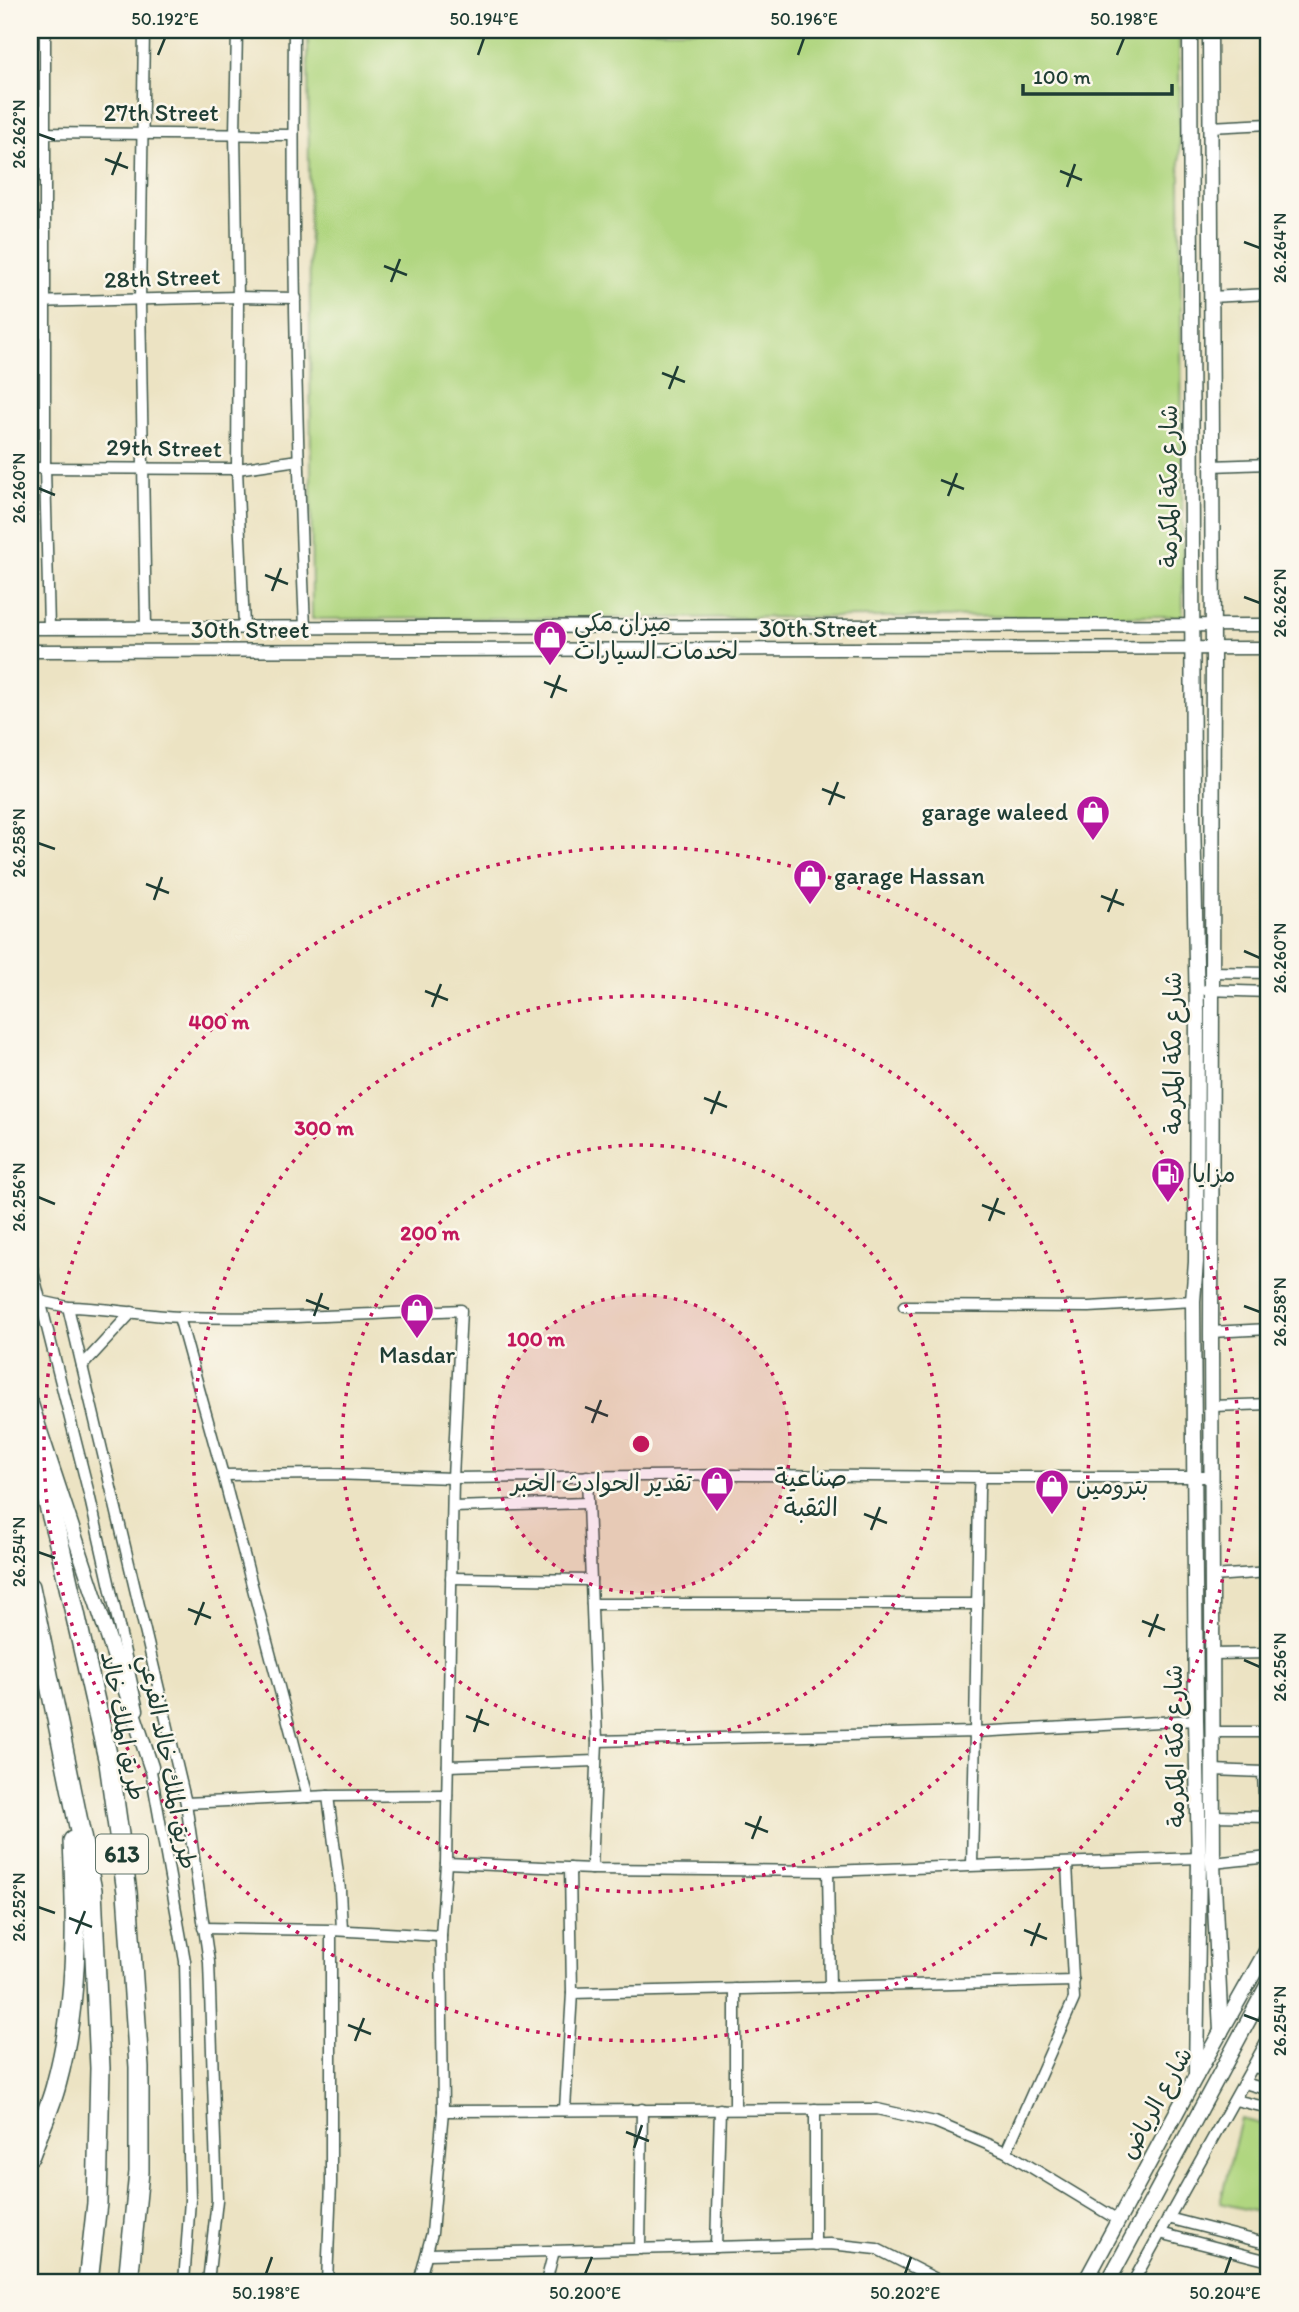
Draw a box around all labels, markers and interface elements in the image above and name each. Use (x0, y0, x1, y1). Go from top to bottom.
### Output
text: 50.192°E (131, 8, 199, 30)
text: 50.194°E (450, 8, 518, 30)
text: 50.196°E (770, 8, 838, 30)
text: 50.198°E (1090, 8, 1158, 30)
scale bar (1023, 52, 1171, 96)
text: 100 m (1033, 64, 1091, 89)
street label: 27th Street (103, 98, 219, 127)
text: 26.262°N (8, 99, 30, 169)
text: 26.264°N (1269, 213, 1291, 283)
street label: 28th Street (103, 261, 221, 294)
street label: شارع مكة المكرمة (1154, 405, 1186, 567)
street label: 29th Street (106, 432, 222, 463)
text: 26.260°N (8, 453, 30, 523)
text: 26.262°N (1269, 568, 1291, 638)
place label: ميزان مكي لخدمات السيارات (574, 608, 738, 665)
street label: 30th Street (759, 614, 877, 643)
street label: 30th Street (191, 615, 309, 644)
shop icon: ميزان مكي لخدمات السيارات (531, 618, 569, 667)
shop icon: garage waleed (1074, 793, 1112, 842)
place label: garage waleed (922, 797, 1068, 826)
text: 26.258°N (8, 808, 30, 878)
shop icon: garage Hassan (791, 857, 829, 906)
place label: garage Hassan (834, 861, 985, 890)
text: 26.260°N (1269, 923, 1291, 993)
street label: شارع مكة المكرمة (1158, 972, 1190, 1134)
text: 400 m (189, 1009, 250, 1034)
text: 300 m (294, 1115, 354, 1140)
fuel station icon: مزايا (1149, 1155, 1187, 1204)
place label: مزايا (1192, 1159, 1236, 1188)
text: 26.256°N (8, 1162, 30, 1232)
text: 200 m (400, 1220, 460, 1245)
text: 26.258°N (1269, 1277, 1291, 1347)
shop icon: Masdar (398, 1291, 436, 1340)
text: 100 m (507, 1326, 565, 1351)
place label: Masdar (379, 1340, 456, 1369)
centre of rings (629, 1432, 653, 1456)
district label: صناعية الثقبة (775, 1461, 847, 1523)
shop icon: تقدير الحوادث الخبر (698, 1464, 736, 1513)
shop icon: بترومين (1033, 1467, 1071, 1516)
place label: تقدير الحوادث الخبر (509, 1468, 693, 1498)
place label: بترومين (1076, 1471, 1148, 1500)
text: 26.254°N (8, 1517, 30, 1587)
text: 26.256°N (1269, 1632, 1291, 1702)
street label: طريق الملك خالد (95, 1649, 152, 1803)
street label: طريق الملك خالد الفرعي (127, 1652, 204, 1873)
street label: شارع مكة المكرمة (1159, 1664, 1193, 1828)
road number: 613 (96, 1834, 148, 1873)
text: 26.252°N (8, 1872, 30, 1942)
text: 26.254°N (1269, 1986, 1291, 2056)
street label: شارع الرياض (1113, 2042, 1201, 2165)
text: 50.198°E (232, 2282, 300, 2304)
text: 50.200°E (549, 2282, 621, 2304)
text: 50.202°E (870, 2282, 940, 2304)
text: 50.204°E (1189, 2282, 1261, 2304)

